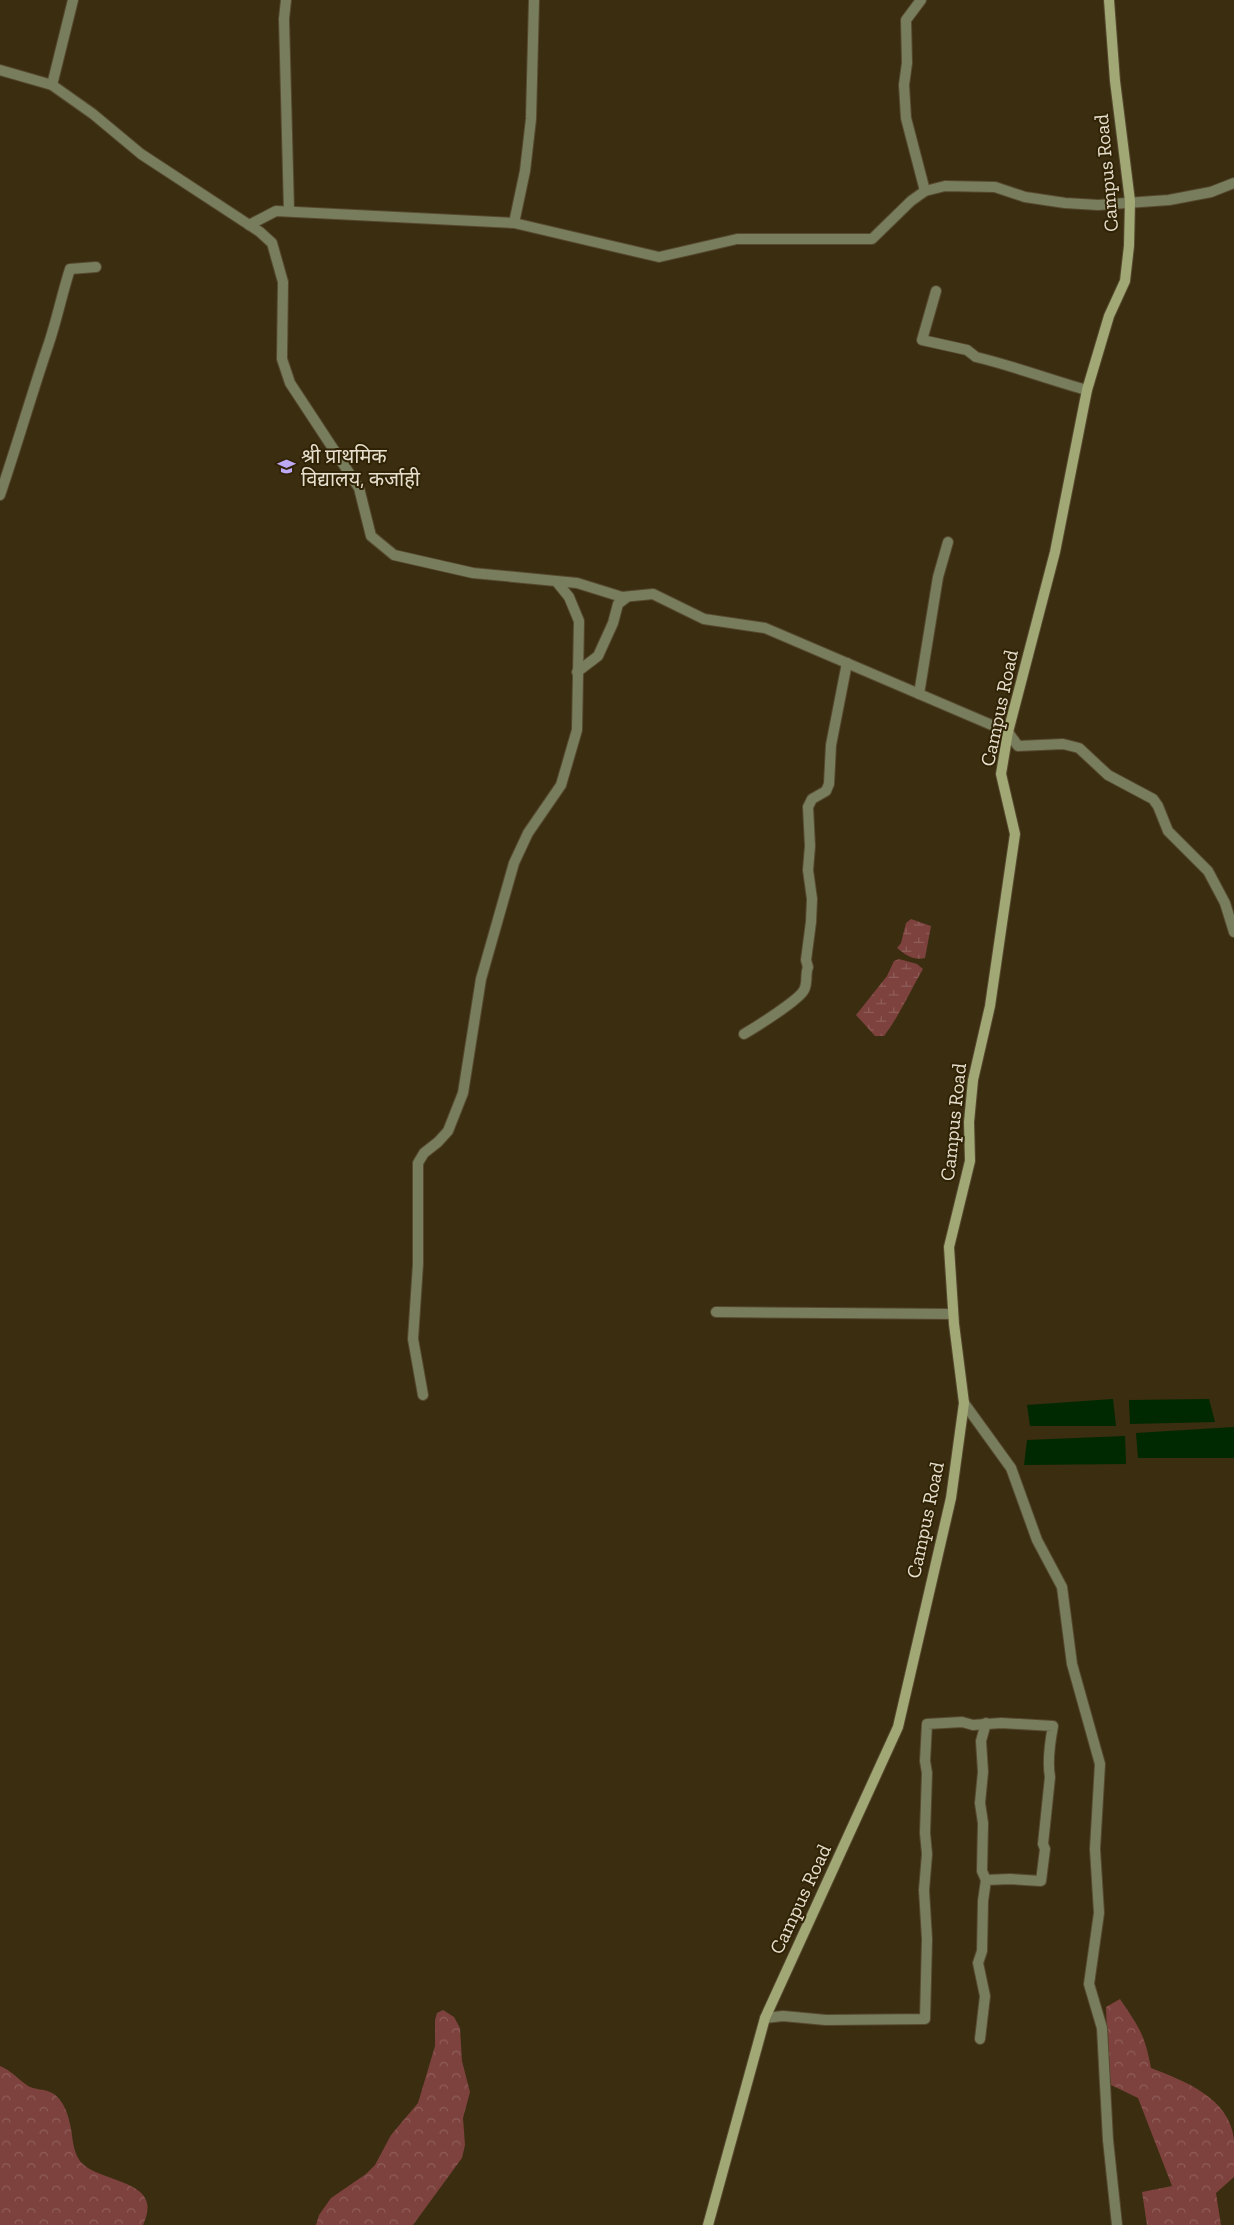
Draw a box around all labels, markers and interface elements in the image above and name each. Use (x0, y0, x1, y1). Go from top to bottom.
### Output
street label: Campus Road (1089, 113, 1123, 233)
place label: श्री प्राथमिक विद्यालय, कर्जाही (301, 444, 421, 491)
school or university icon: श्री प्राथमिक विद्यालय, कर्जाही (277, 457, 297, 477)
street label: Campus Road (975, 648, 1023, 768)
street label: Campus Road (935, 1062, 971, 1182)
street label: Campus Road (901, 1460, 949, 1580)
street label: Campus Road (764, 1840, 836, 1958)

